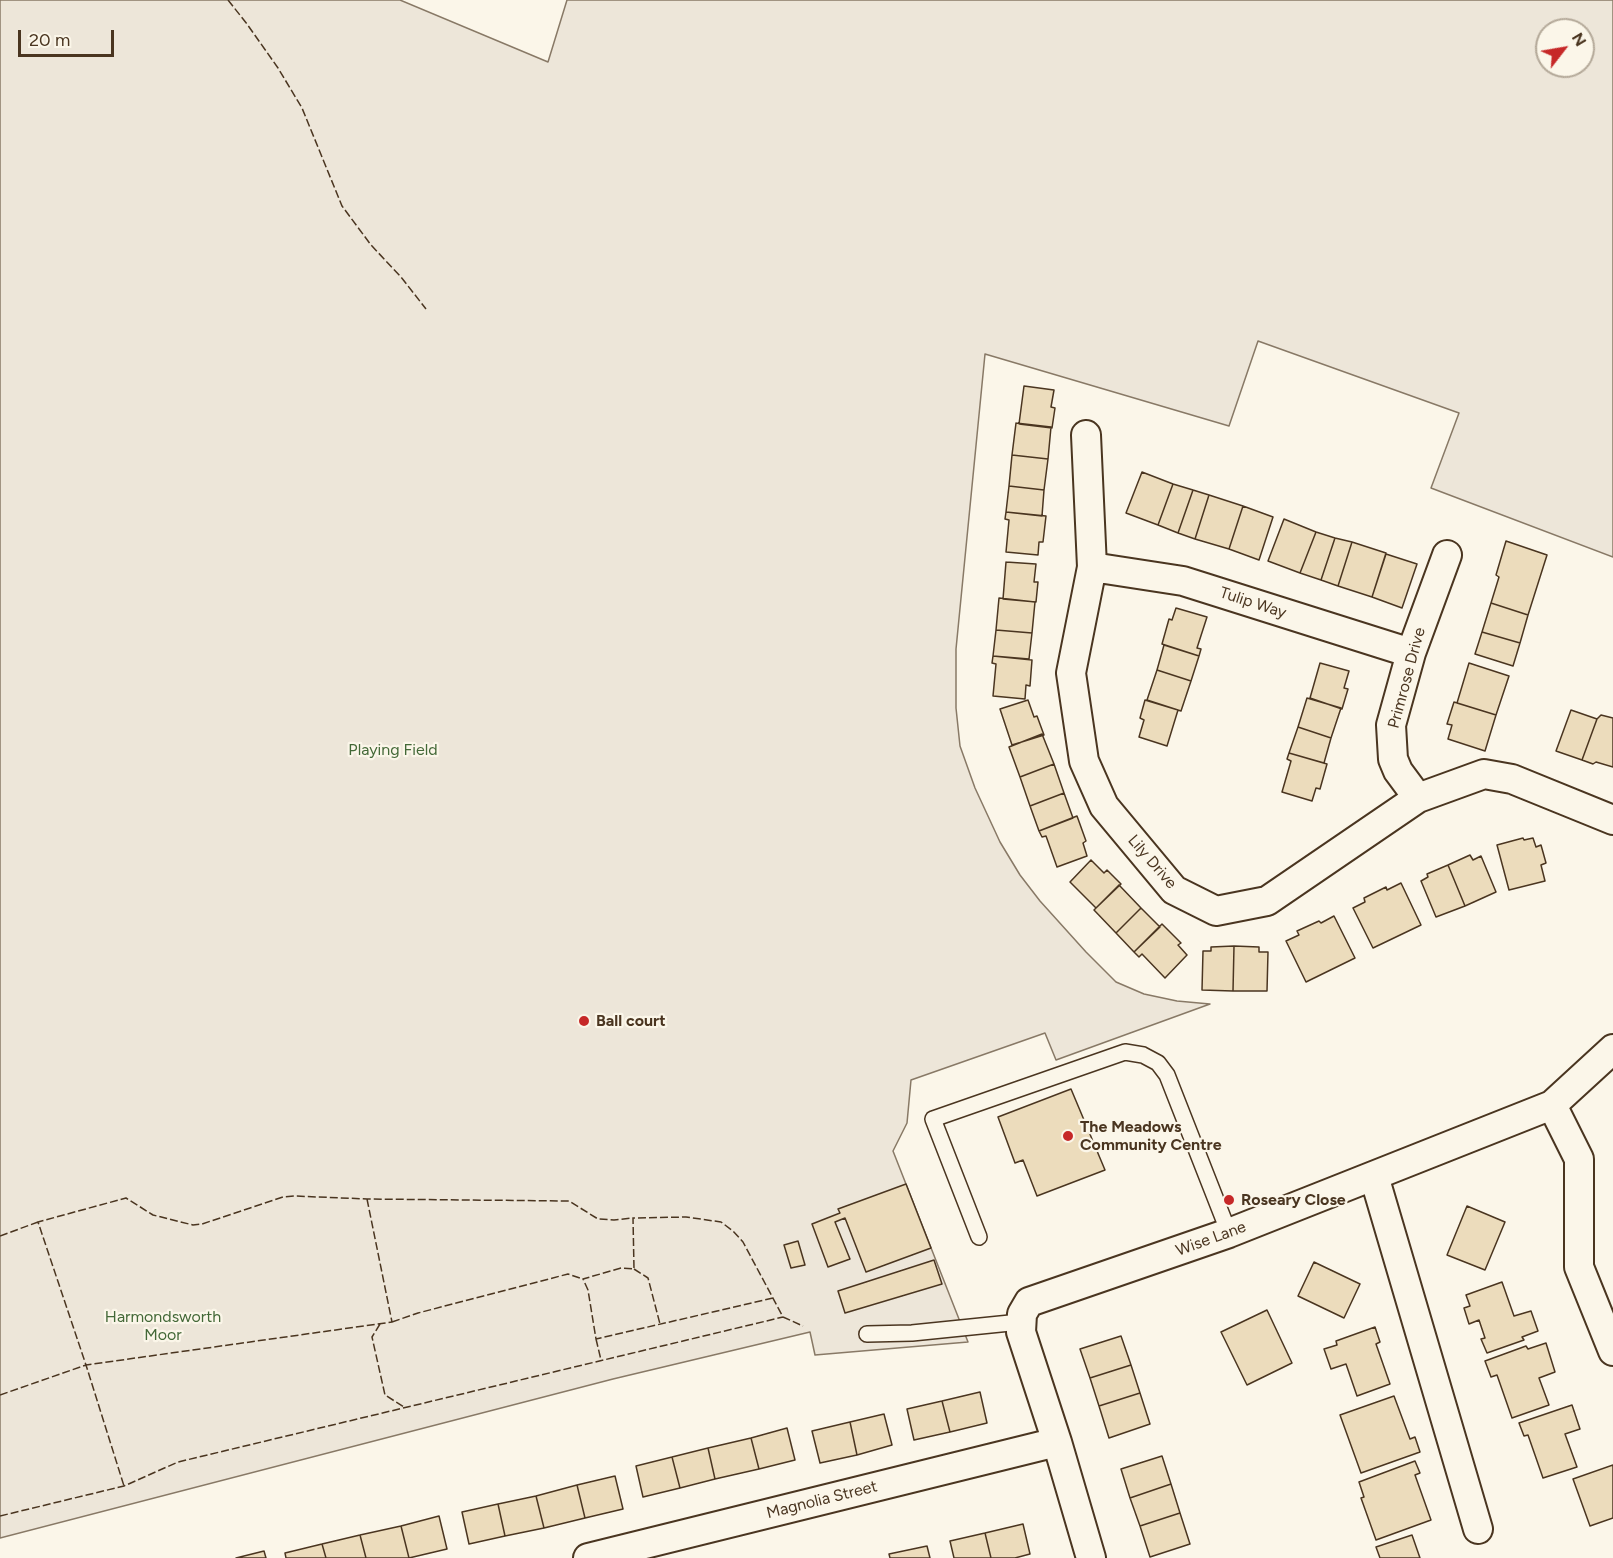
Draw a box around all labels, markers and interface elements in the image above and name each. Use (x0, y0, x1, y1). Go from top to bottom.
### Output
scale bar (21, 18, 117, 56)
north arrow (1535, 18, 1595, 78)
text: 20 m (29, 29, 70, 51)
text: N (1568, 29, 1590, 50)
street label: Tulip Way (1217, 583, 1289, 623)
street label: Primrose Drive (1384, 625, 1430, 731)
park label: Playing Field (348, 740, 438, 760)
street label: Lily Drive (1123, 831, 1181, 893)
place label: Ball court (596, 1011, 666, 1031)
marker: Ball court (577, 1014, 591, 1028)
place label: The Meadows Community Centre (1080, 1117, 1222, 1155)
marker: The Meadows Community Centre (1061, 1129, 1075, 1143)
place label: Roseary Close (1241, 1190, 1346, 1210)
marker: Roseary Close (1222, 1193, 1236, 1207)
street label: Wise Lane (1173, 1217, 1249, 1261)
park label: Harmondsworth Moor (105, 1307, 221, 1345)
street label: Magnolia Street (765, 1477, 879, 1523)

